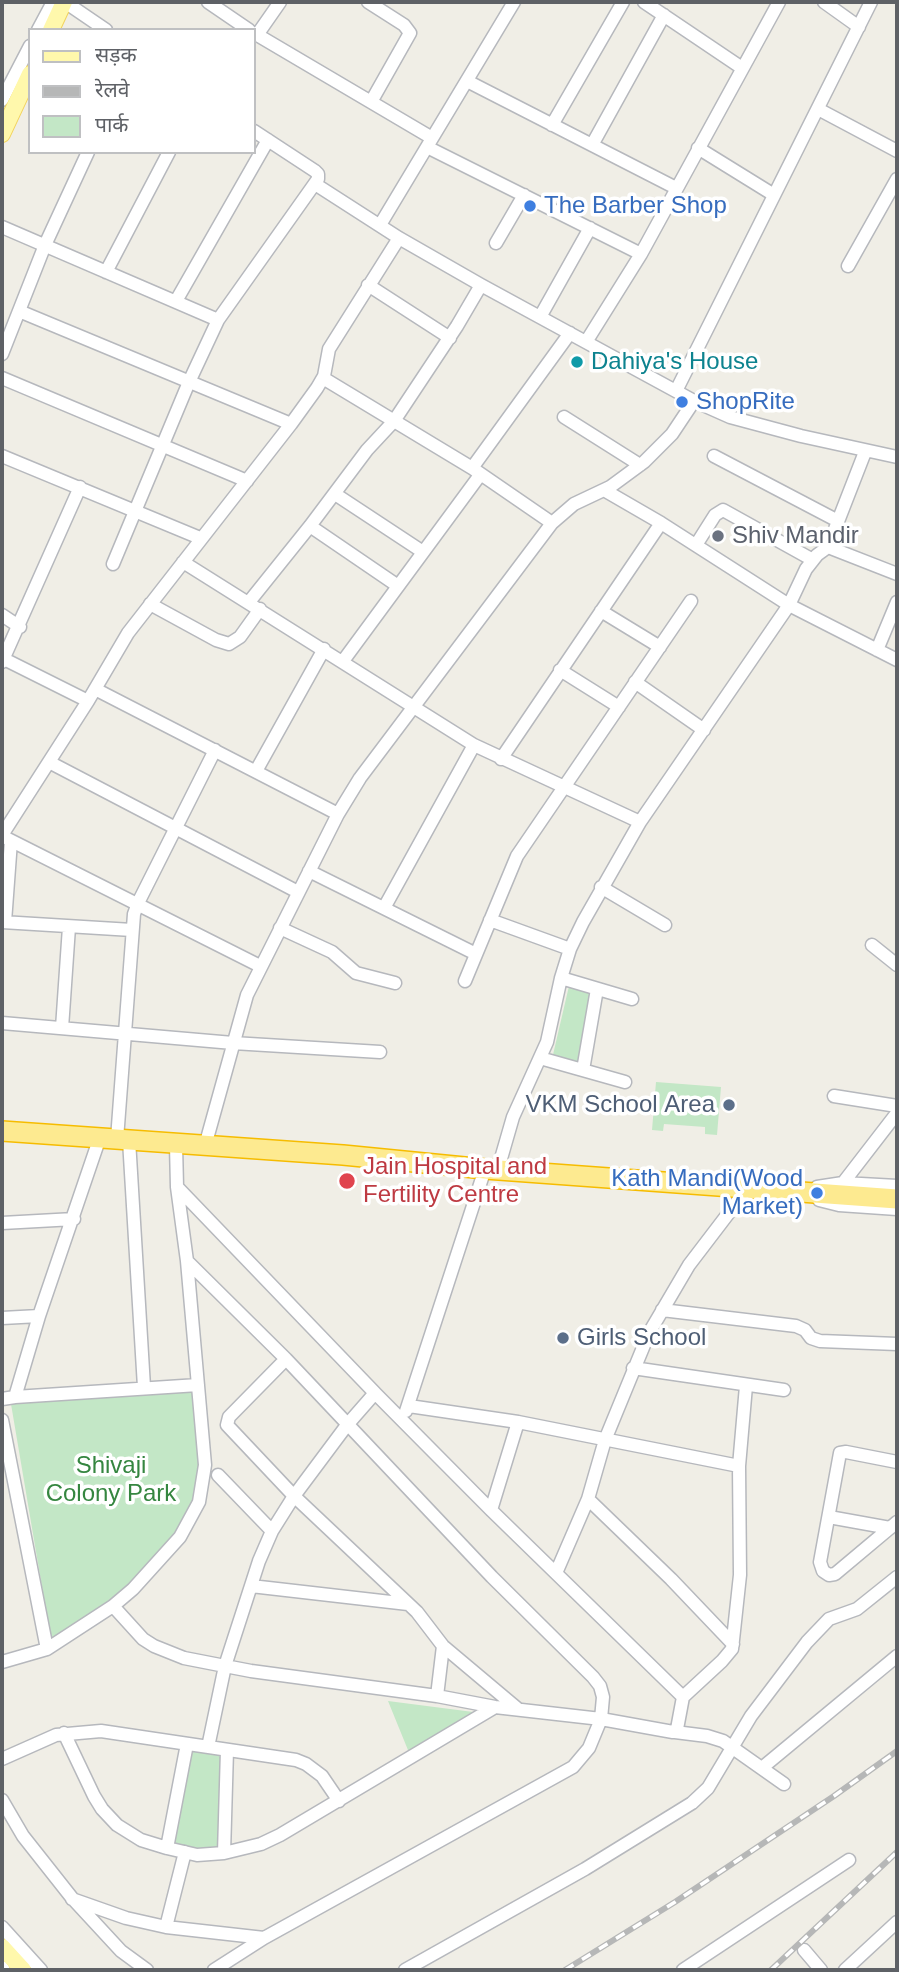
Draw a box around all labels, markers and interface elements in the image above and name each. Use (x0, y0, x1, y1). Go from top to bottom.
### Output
legend (28, 28, 256, 154)
text: सड़क (95, 43, 137, 66)
text: रेलवे (95, 78, 130, 101)
text: पार्क (95, 113, 129, 136)
place label: The Barber Shop (544, 192, 727, 220)
marker: The Barber Shop (522, 198, 538, 214)
place label: Dahiya's House (591, 348, 758, 376)
marker: Dahiya's House (569, 354, 585, 370)
place label: ShopRite (696, 388, 795, 416)
marker: ShopRite (674, 394, 690, 410)
place label: Shiv Mandir (732, 522, 859, 550)
marker: Shiv Mandir (710, 528, 726, 544)
place label: VKM School Area (526, 1091, 715, 1119)
marker: VKM School Area (721, 1097, 737, 1113)
place label: Jain Hospital and Fertility Centre (363, 1153, 547, 1209)
place label: Kath Mandi(Wood Market) (611, 1165, 803, 1221)
marker: Jain Hospital and Fertility Centre (337, 1171, 357, 1191)
marker: Kath Mandi(Wood Market) (809, 1185, 825, 1201)
place label: Girls School (577, 1324, 706, 1352)
marker: Girls School (555, 1330, 571, 1346)
park label: Shivaji Colony Park (46, 1452, 176, 1508)

